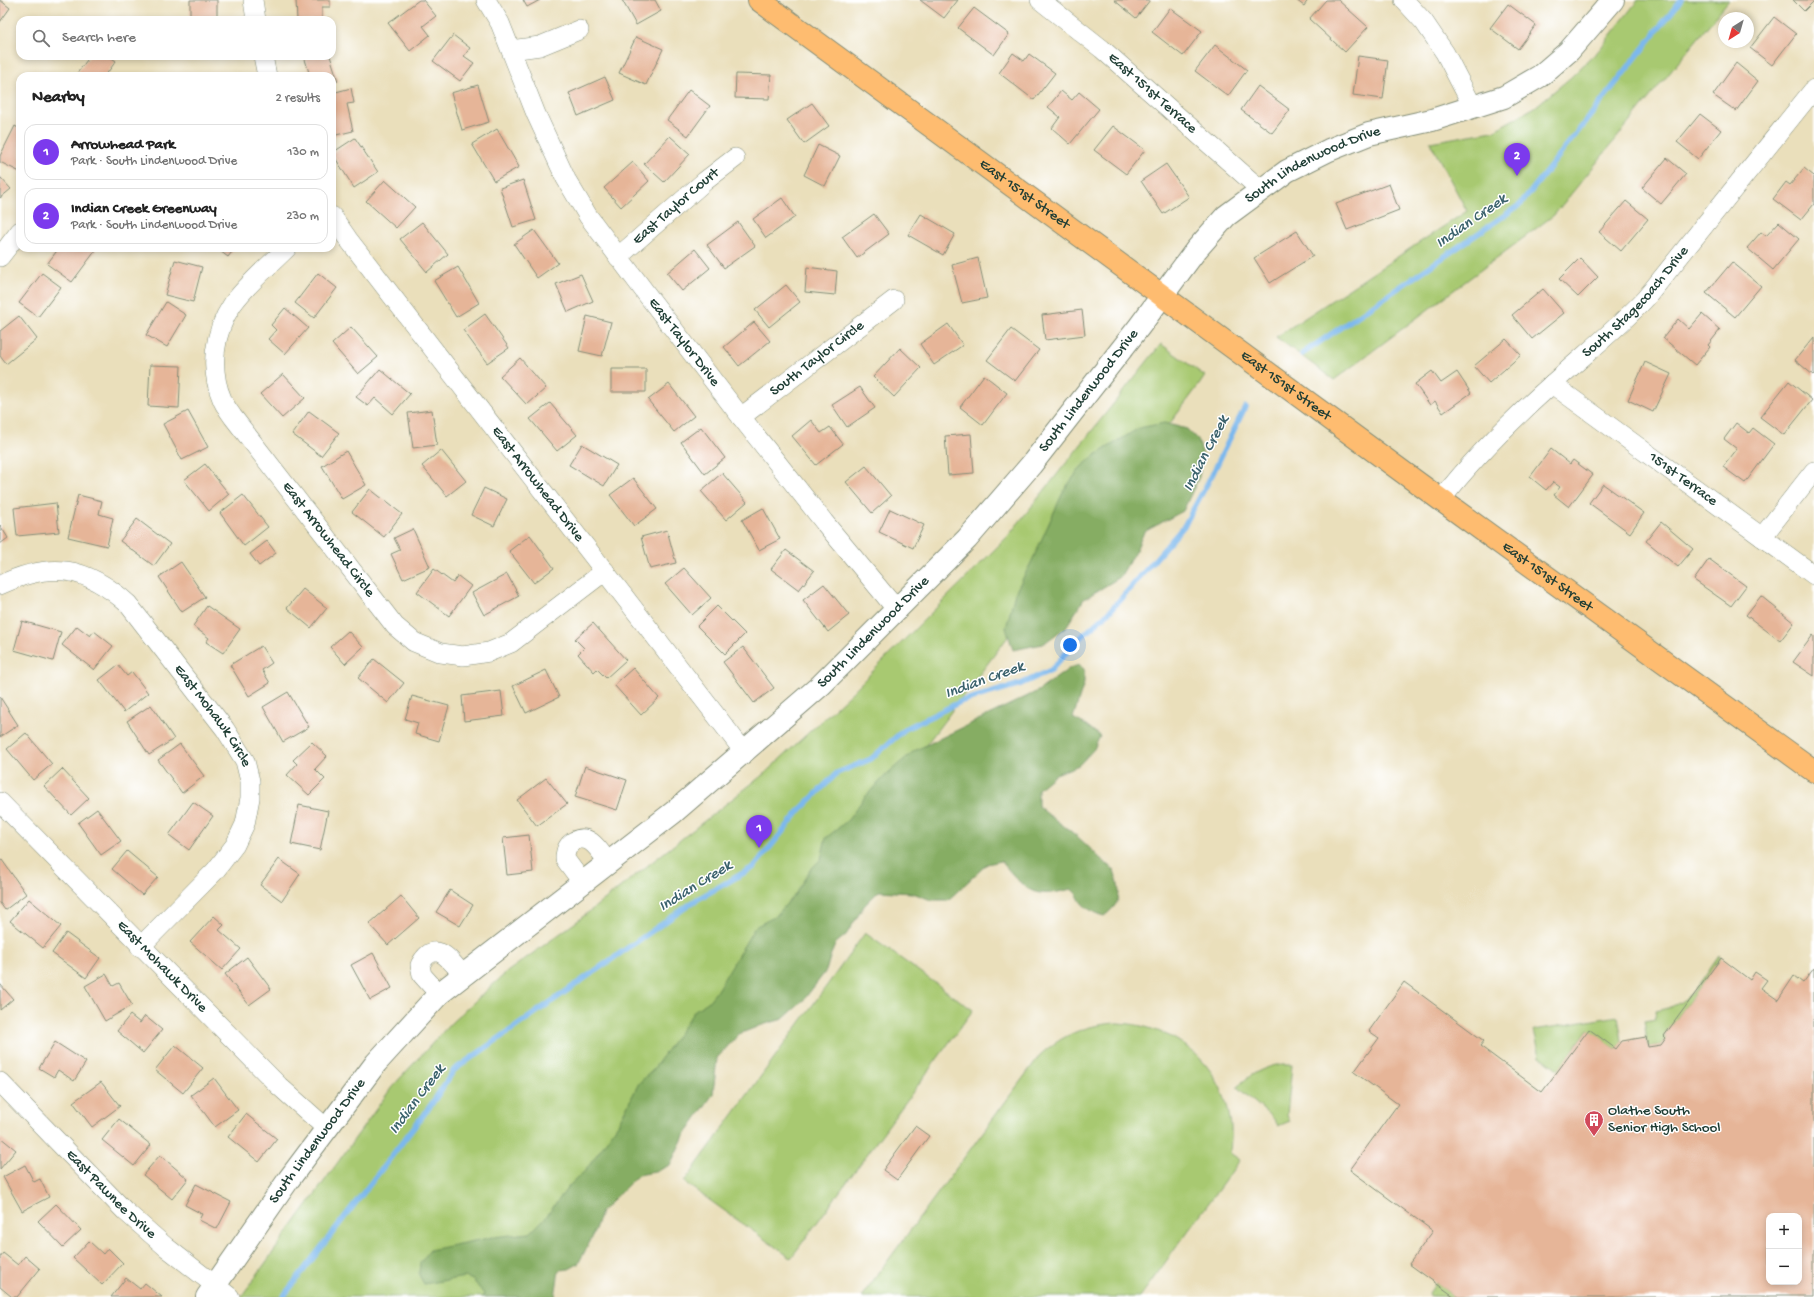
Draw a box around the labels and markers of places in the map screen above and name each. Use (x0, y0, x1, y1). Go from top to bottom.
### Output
pin: 2 (1504, 143, 1530, 176)
pin: 1 (746, 815, 772, 848)
place label: Olathe South Senior High School (1608, 1102, 1721, 1137)
building icon: Olathe South Senior High School (1583, 1109, 1605, 1137)

